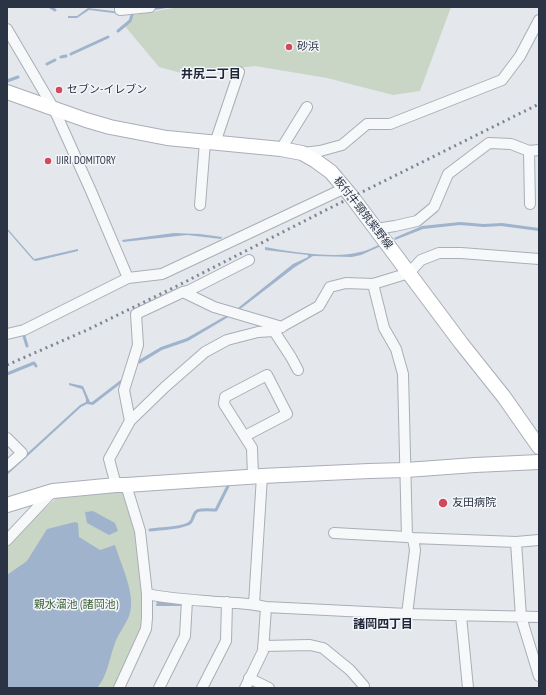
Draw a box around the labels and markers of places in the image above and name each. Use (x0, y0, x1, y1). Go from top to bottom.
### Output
place label: 砂浜 (297, 40, 319, 54)
marker: 砂浜 (284, 42, 294, 52)
place label: セブン-イレブン (67, 83, 147, 97)
marker: セブン-イレブン (54, 85, 64, 95)
place label: IJIRI DOMITORY (56, 154, 116, 168)
marker: IJIRI DOMITORY (43, 156, 53, 166)
place label: 友田病院 (452, 496, 496, 510)
marker: 友田病院 (437, 497, 449, 509)

